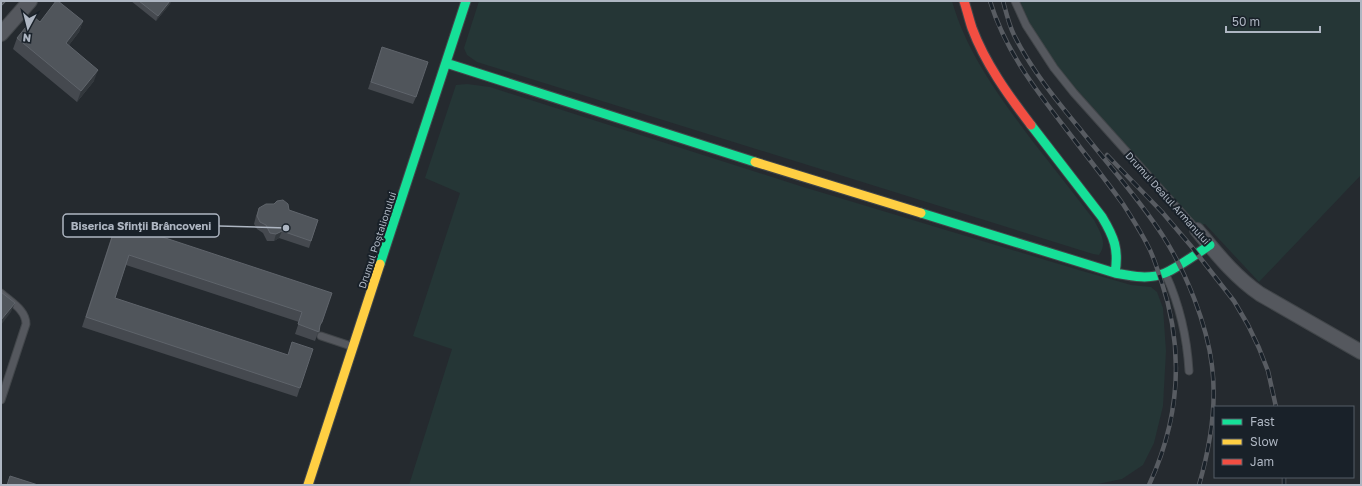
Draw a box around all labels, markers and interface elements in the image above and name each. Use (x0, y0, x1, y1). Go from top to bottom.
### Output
north arrow (8, 8, 48, 48)
scale bar (1226, 8, 1320, 34)
text: 50 m (1232, 14, 1260, 29)
text: N (22, 31, 32, 45)
street label: Drumul Dealul Armanului (1123, 149, 1213, 247)
street label: Drumul Poștalionului (356, 190, 399, 290)
callout: Biserica Sfinţii Brâncoveni (63, 214, 219, 237)
text: Biserica Sfinţii Brâncoveni (71, 219, 211, 232)
legend (1214, 406, 1354, 478)
text: Fast (1250, 414, 1275, 429)
text: Slow (1250, 434, 1278, 449)
text: Jam (1250, 454, 1274, 469)

